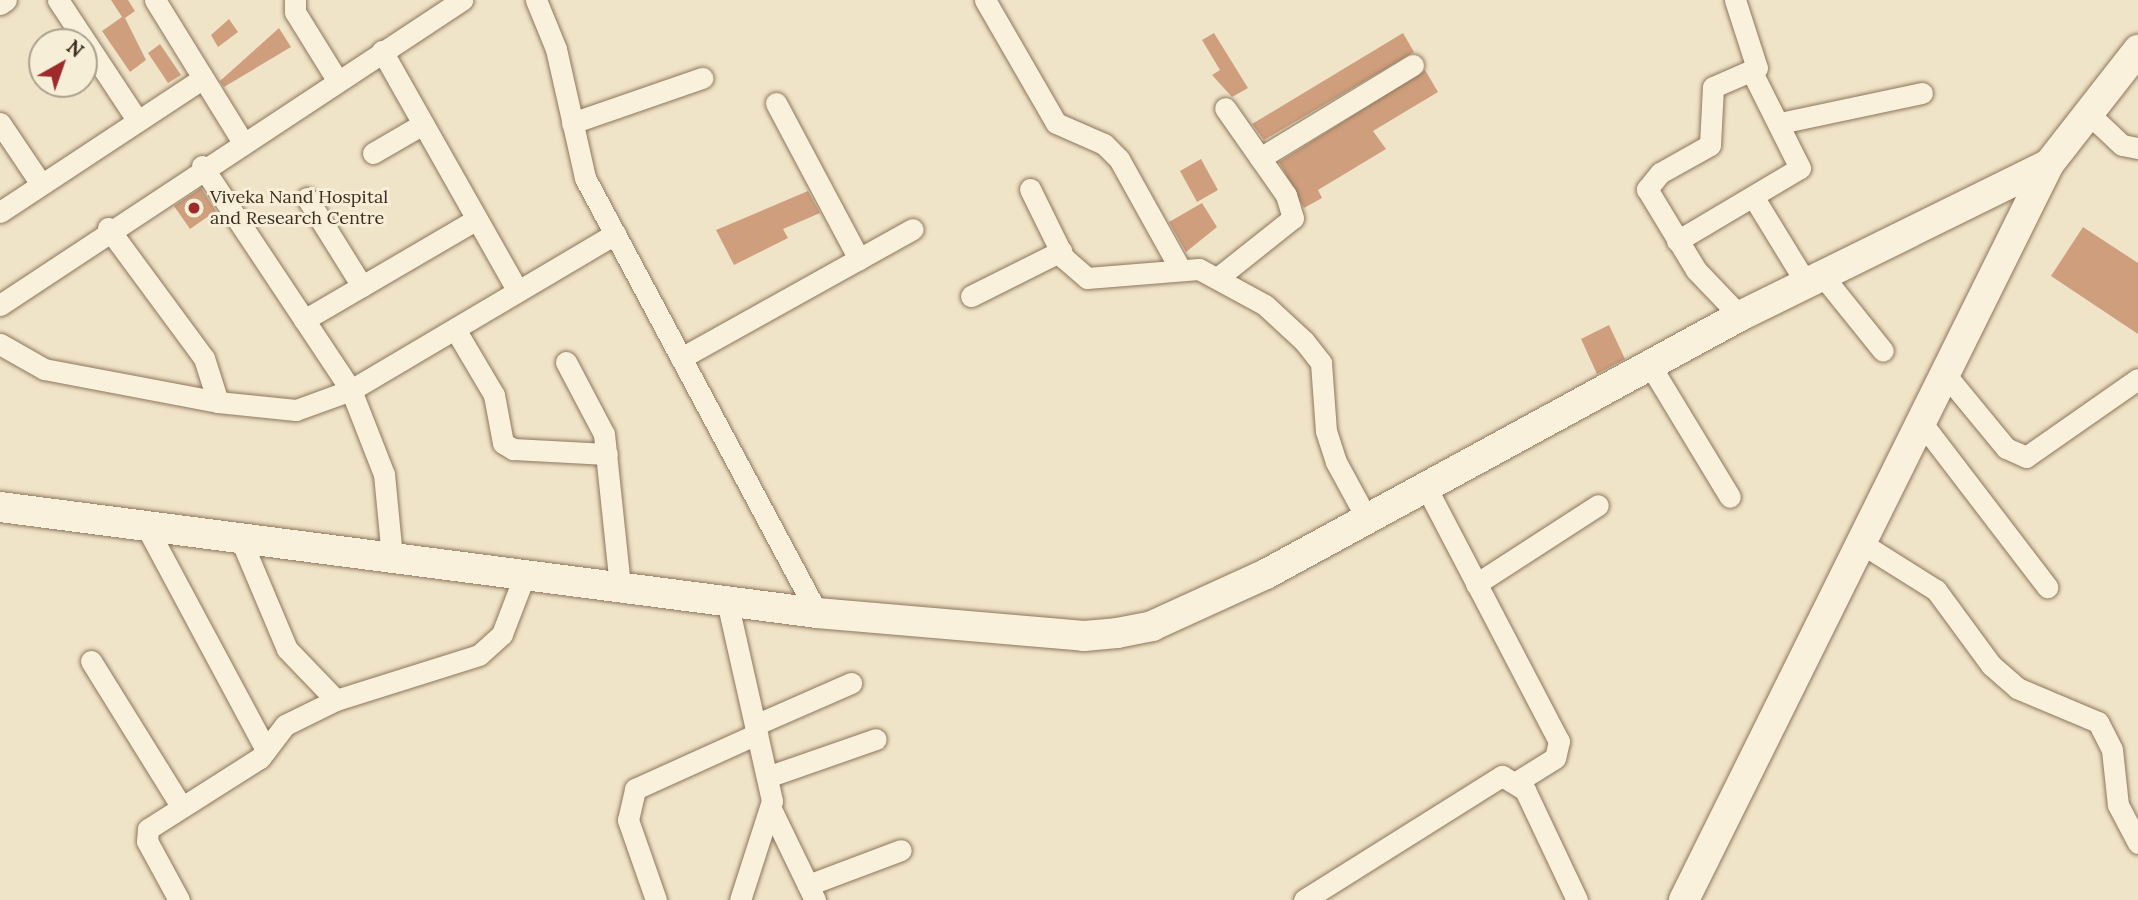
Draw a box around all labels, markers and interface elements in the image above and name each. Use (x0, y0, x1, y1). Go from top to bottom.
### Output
north arrow (28, 28, 98, 98)
text: N (62, 35, 89, 62)
place label: Viveka Nand Hospital and Research Centre (210, 187, 388, 230)
marker: Viveka Nand Hospital and Research Centre (184, 198, 204, 218)

